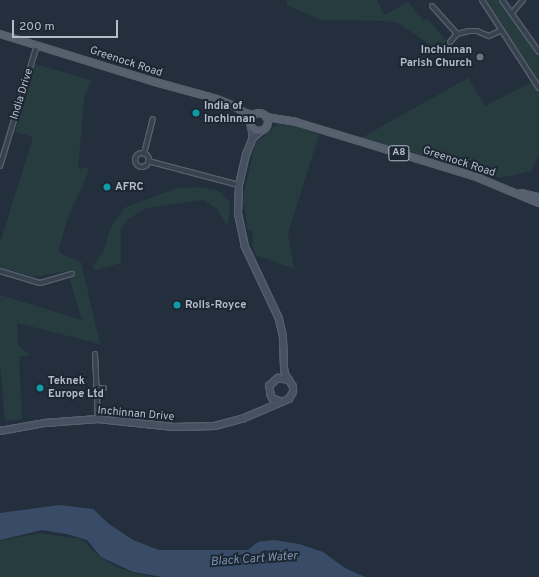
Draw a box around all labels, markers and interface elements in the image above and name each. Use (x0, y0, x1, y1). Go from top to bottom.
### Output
scale bar (14, 12, 120, 38)
text: 200 m (19, 19, 55, 35)
street label: Greenock Road (88, 44, 164, 80)
place label: Inchinnan Parish Church (400, 44, 472, 70)
marker: Inchinnan Parish Church (475, 52, 485, 62)
street label: India Drive (8, 67, 36, 121)
place label: India of Inchinnan (204, 100, 255, 126)
marker: India of Inchinnan (191, 108, 201, 118)
street label: Greenock Road (421, 144, 497, 180)
road number: A8 (388, 145, 410, 161)
place label: AFRC (115, 180, 144, 194)
marker: AFRC (102, 182, 112, 192)
place label: Rolls-Royce (185, 298, 246, 312)
marker: Rolls-Royce (172, 300, 182, 310)
place label: Teknek Europe Ltd (48, 375, 104, 401)
marker: Teknek Europe Ltd (35, 383, 45, 393)
street label: Inchinnan Drive (97, 404, 175, 424)
water label: Black Cart Water (210, 550, 298, 570)

